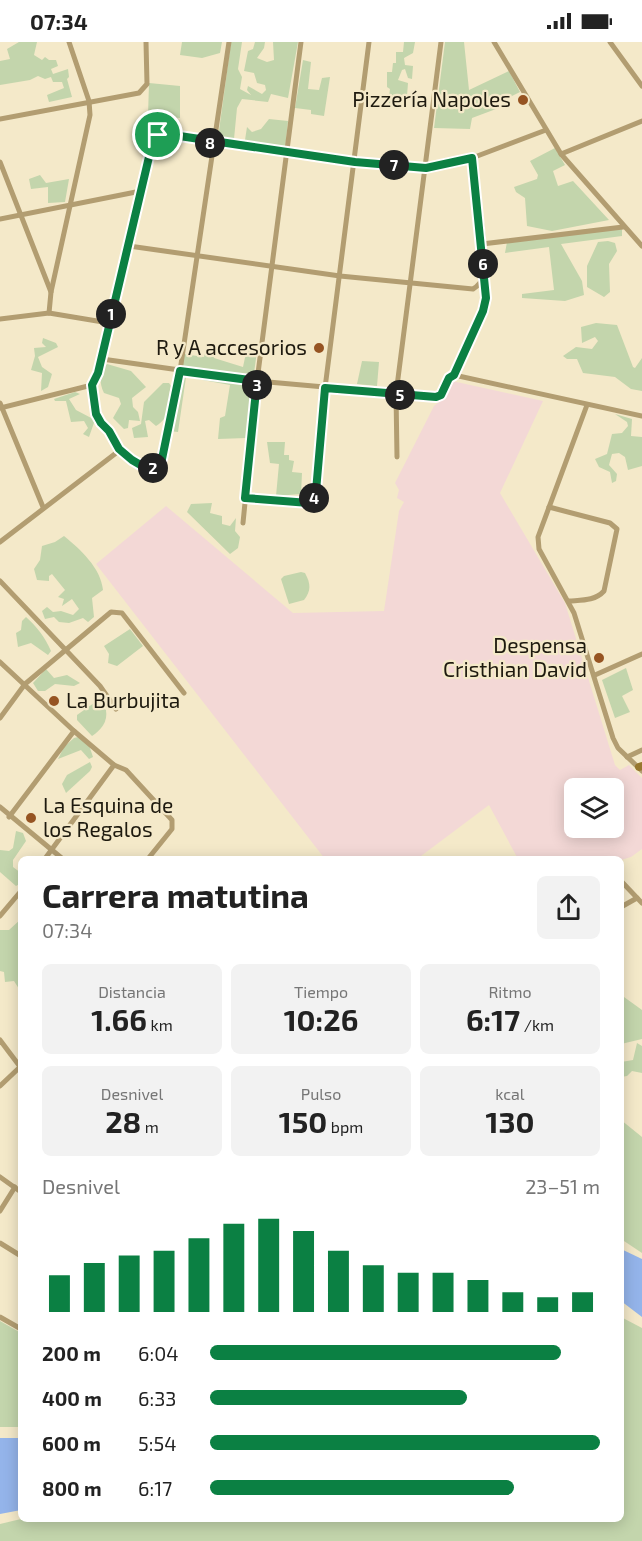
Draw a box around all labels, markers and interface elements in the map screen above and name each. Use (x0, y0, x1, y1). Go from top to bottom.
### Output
text: 07:34 (30, 8, 88, 34)
place label: Pizzería Napoles (352, 86, 511, 111)
marker: Pizzería Napoles (516, 93, 530, 107)
pin (132, 109, 183, 160)
icon: arrive (141, 118, 174, 151)
pin: 8 (195, 128, 225, 158)
text: 8 (205, 133, 215, 152)
pin: 7 (379, 150, 409, 180)
text: 7 (390, 155, 398, 174)
pin: 6 (468, 249, 498, 279)
text: 6 (478, 254, 488, 273)
pin: 1 (96, 299, 126, 329)
text: 1 (108, 304, 114, 323)
place label: R y A accesorios (156, 334, 307, 359)
marker: R y A accesorios (312, 341, 326, 355)
pin: 3 (242, 370, 272, 400)
text: 3 (252, 375, 262, 394)
pin: 5 (385, 380, 415, 410)
text: 5 (396, 385, 404, 404)
pin: 2 (138, 453, 168, 483)
text: 2 (148, 458, 158, 477)
pin: 4 (299, 483, 329, 513)
text: 4 (309, 488, 319, 507)
place label: Despensa Cristhian David (443, 632, 587, 681)
marker: Despensa Cristhian David (592, 651, 606, 665)
place label: La Burbujita (66, 687, 180, 713)
marker: La Burbujita (47, 694, 61, 708)
map controls (564, 778, 624, 838)
button: layers (564, 778, 624, 838)
place label: La Esquina de los Regalos (43, 792, 173, 841)
marker: La Esquina de los Regalos (24, 811, 38, 825)
text: Carrera matutina (42, 875, 309, 915)
button: share (537, 876, 600, 939)
text: 07:34 (42, 918, 92, 942)
text: Distancia (98, 982, 166, 1001)
text: Tiempo (294, 982, 348, 1001)
text: Ritmo (488, 982, 532, 1001)
text: 1.66 (91, 1001, 147, 1037)
text: 10:26 (284, 1001, 358, 1037)
text: 6:17 (466, 1001, 520, 1037)
text: km (147, 1015, 173, 1034)
text: /km (520, 1015, 554, 1034)
text: Desnivel (101, 1084, 163, 1103)
text: Pulso (301, 1084, 341, 1103)
text: kcal (495, 1084, 525, 1103)
text: 28 (105, 1103, 141, 1139)
text: 150 (279, 1103, 327, 1139)
text: 130 (486, 1103, 534, 1139)
text: m (141, 1117, 159, 1136)
text: bpm (327, 1117, 363, 1136)
text: Desnivel (42, 1174, 120, 1198)
text: 23–51 m (525, 1174, 600, 1198)
text: 200 m (42, 1341, 101, 1365)
text: 6:04 (138, 1341, 179, 1365)
text: 400 m (42, 1386, 102, 1410)
text: 6:33 (138, 1386, 176, 1410)
text: 600 m (42, 1431, 101, 1455)
text: 5:54 (138, 1431, 176, 1455)
text: 800 m (42, 1476, 102, 1500)
text: 6:17 (138, 1476, 172, 1500)

